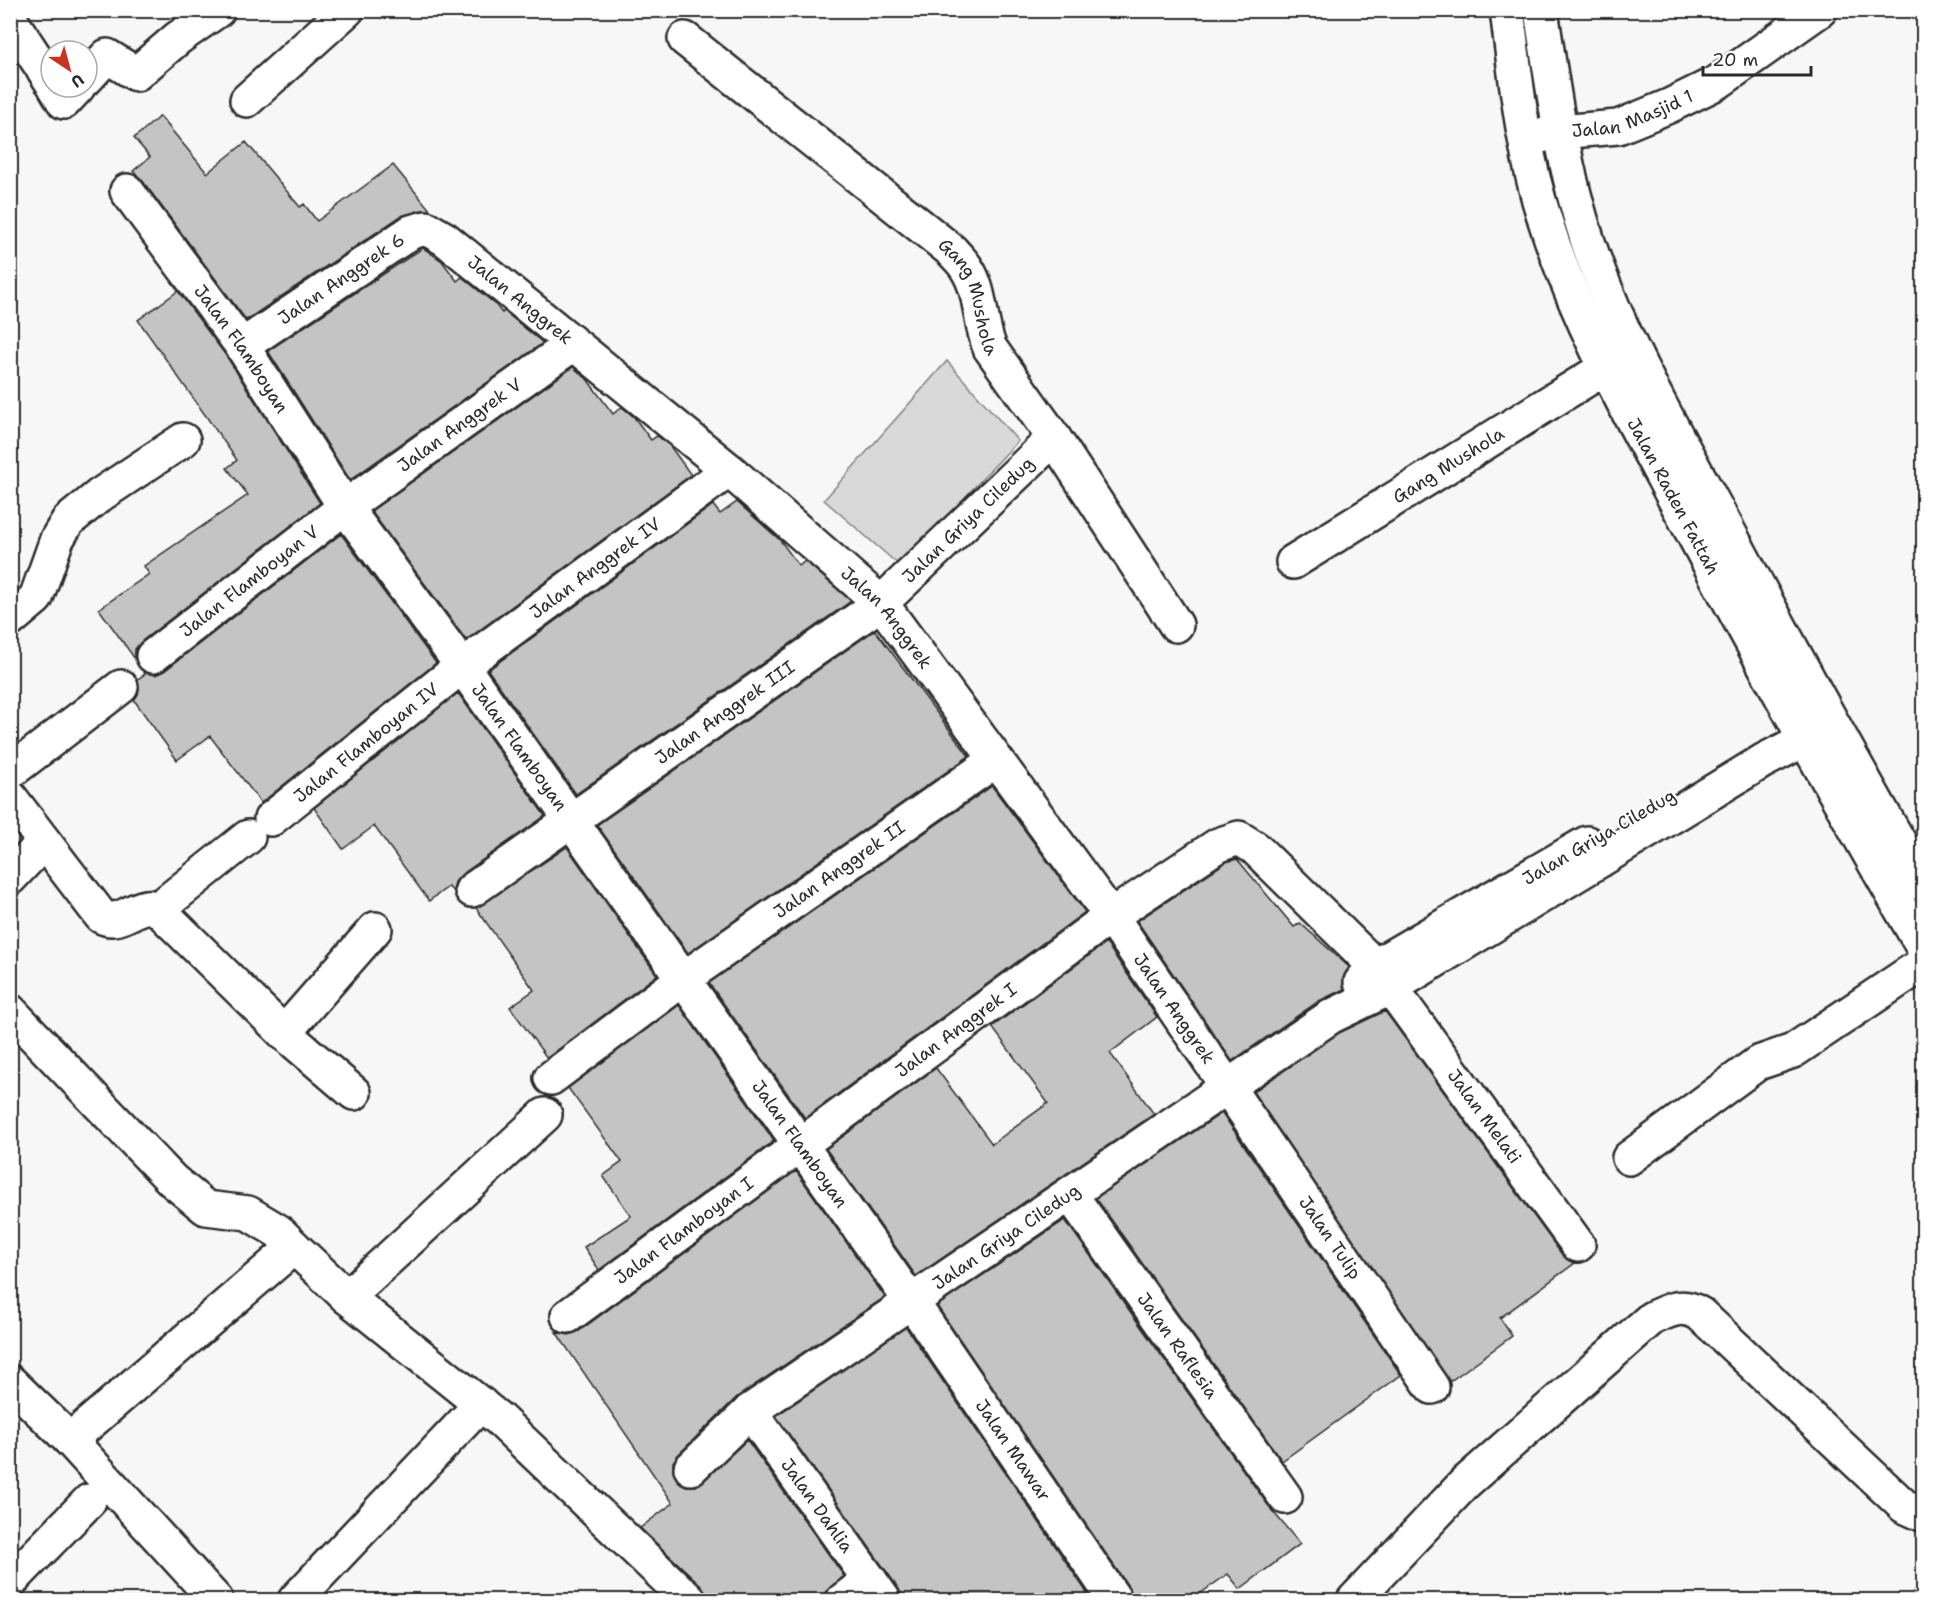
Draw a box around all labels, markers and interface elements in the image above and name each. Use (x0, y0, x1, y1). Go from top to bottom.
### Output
north arrow (39, 39, 99, 99)
scale bar (1703, 39, 1811, 77)
text: 20 m (1712, 48, 1758, 72)
text: U (67, 69, 88, 92)
street label: Jalan Masjid 1 (1571, 84, 1697, 143)
street label: Jalan Anggrek 6 (274, 228, 409, 330)
street label: Gang Mushola (933, 233, 1004, 360)
street label: Jalan Anggrek (462, 250, 578, 350)
street label: Jalan Flamboyan (188, 280, 294, 418)
street label: Jalan Anggrek V (393, 372, 527, 478)
street label: Jalan Raden Fattah (1621, 414, 1725, 579)
street label: Gang Mushola (1388, 422, 1509, 509)
street label: Jalan Griya Ciledug (897, 451, 1039, 588)
street label: Jalan Anggrek IV (525, 512, 666, 624)
street label: Jalan Flamboyan V (175, 520, 324, 643)
street label: Jalan Anggrek (836, 561, 937, 674)
street label: Jalan Anggrek III (650, 655, 800, 770)
street label: Jalan Flamboyan IV (289, 677, 444, 808)
street label: Jalan Flamboyan (466, 679, 573, 816)
street label: Jalan Griya Ciledug (1518, 783, 1680, 891)
street label: Jalan Anggrek II (769, 815, 910, 924)
street label: Jalan Anggrek (1128, 949, 1220, 1069)
street label: Jalan Anggrek I (891, 977, 1022, 1083)
street label: Jalan Melati (1442, 1064, 1527, 1169)
street label: Jalan Flamboyan (746, 1075, 853, 1213)
street label: Jalan Flamboyan I (609, 1171, 758, 1290)
street label: Jalan Griya Ciledug (928, 1178, 1085, 1295)
street label: Jalan Tulip (1293, 1191, 1367, 1284)
street label: Jalan Raflesia (1132, 1288, 1224, 1404)
street label: Jalan Mawar (970, 1395, 1056, 1506)
street label: Jalan Dahlia (775, 1454, 859, 1558)

